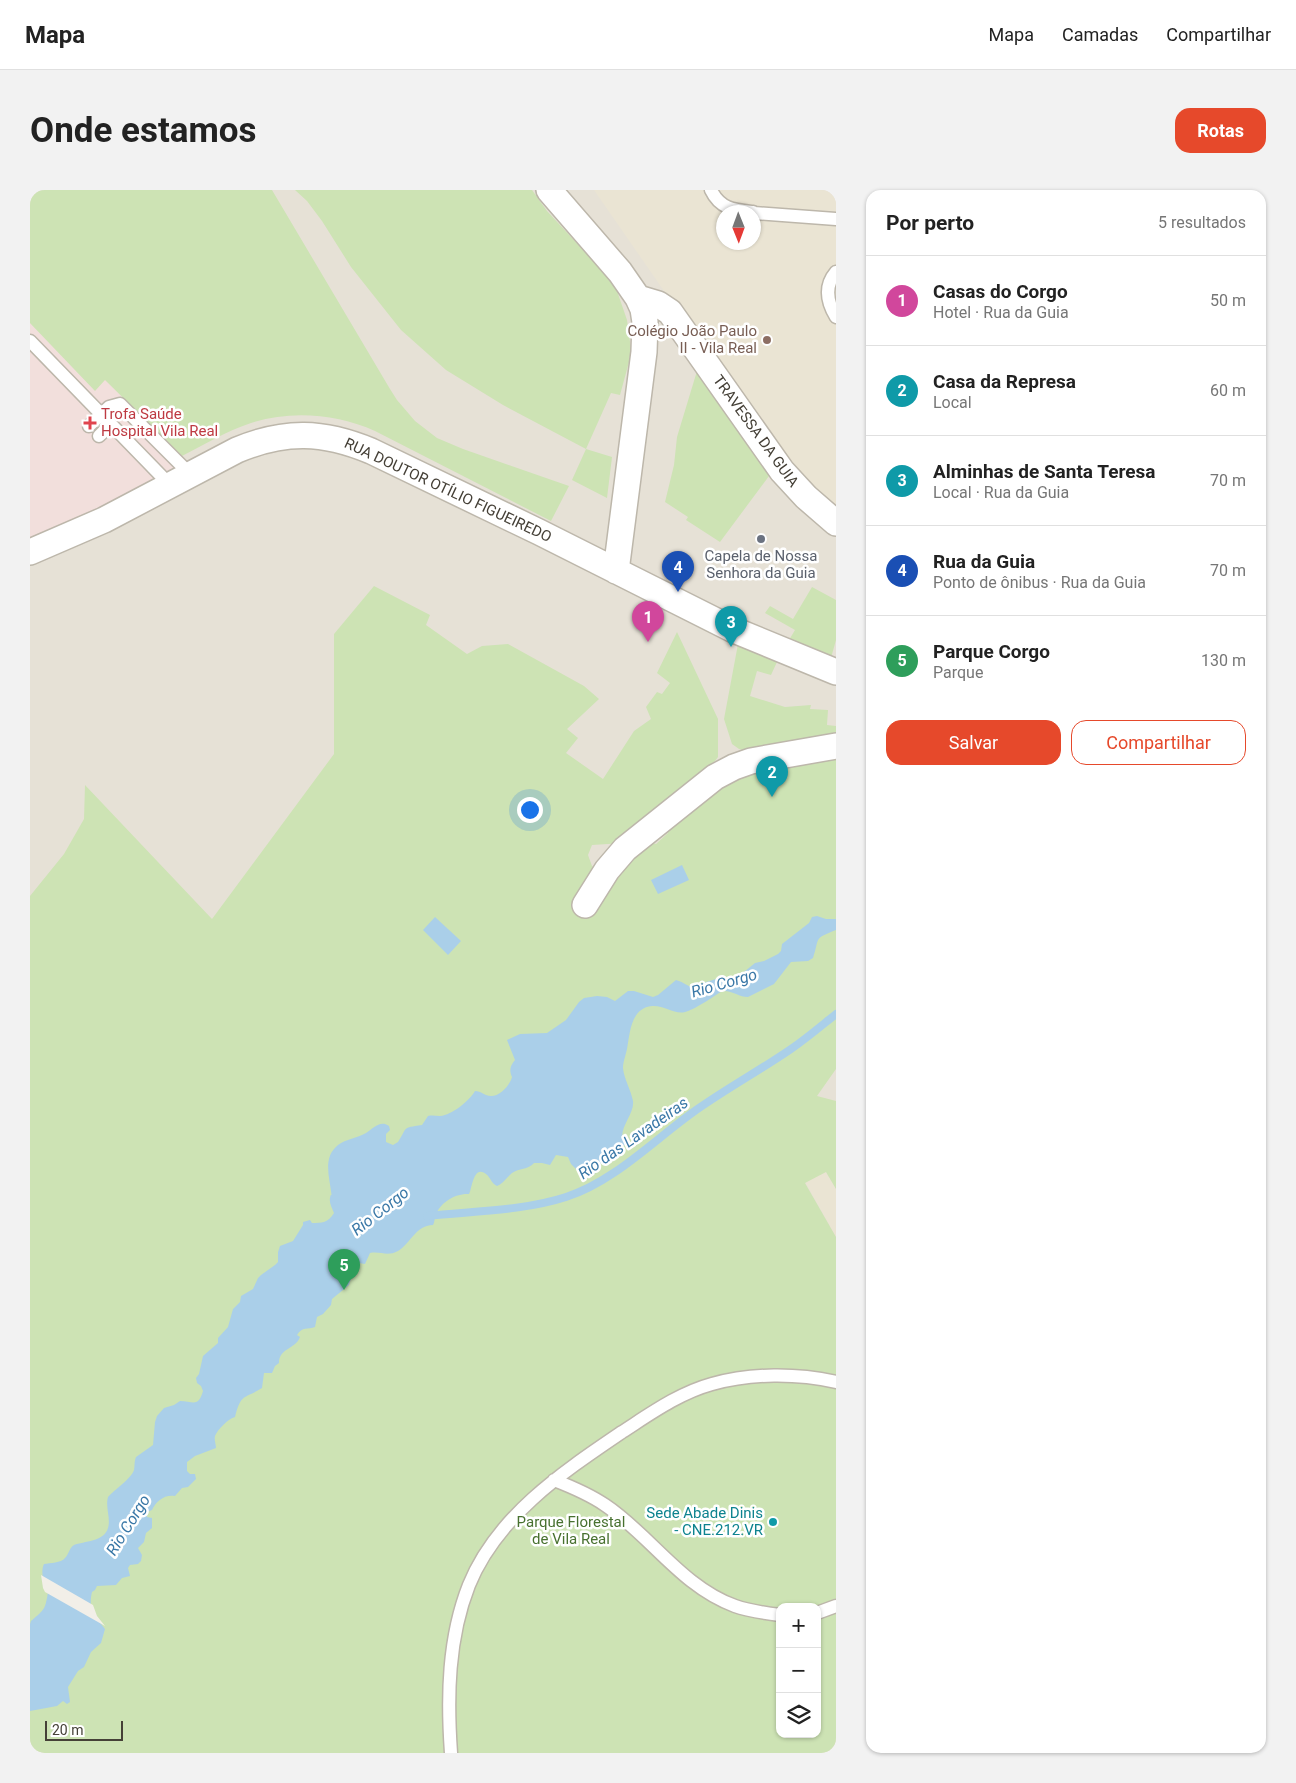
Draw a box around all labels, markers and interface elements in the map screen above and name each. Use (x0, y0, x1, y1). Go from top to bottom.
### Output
text: Mapa (25, 21, 85, 49)
text: Mapa (989, 24, 1034, 45)
text: Camadas (1062, 24, 1138, 45)
text: Compartilhar (1166, 24, 1271, 45)
button: Rotas (1175, 108, 1266, 153)
text: Onde estamos (30, 110, 257, 151)
north arrow (716, 205, 761, 250)
text: Por perto (886, 211, 974, 235)
text: 5 resultados (1158, 213, 1246, 232)
text: Casas do Corgo (933, 280, 1068, 303)
text: 1 (897, 291, 907, 310)
text: 50 m (1210, 291, 1246, 310)
text: Hotel · Rua da Guia (933, 303, 1069, 322)
place label: Colégio João Paulo II - Vila Real (627, 322, 757, 357)
marker: Colégio João Paulo II - Vila Real (761, 334, 773, 346)
text: Casa da Represa (933, 370, 1076, 393)
street label: TRAVESSA DA GUIA (709, 372, 803, 491)
text: 2 (897, 381, 907, 400)
text: 60 m (1210, 381, 1246, 400)
text: Local (933, 393, 972, 412)
place label: Trofa Saúde Hospital Vila Real (101, 405, 218, 440)
marker: Trofa Saúde Hospital Vila Real (83, 416, 97, 430)
street label: RUA DOUTOR OTÍLIO FIGUEIREDO (342, 434, 554, 546)
text: Alminhas de Santa Teresa (933, 460, 1155, 483)
text: 3 (897, 471, 907, 490)
text: 70 m (1210, 471, 1246, 490)
text: Local · Rua da Guia (933, 483, 1069, 502)
marker: Capela de Nossa Senhora da Guia (755, 533, 767, 545)
place label: Capela de Nossa Senhora da Guia (705, 547, 817, 582)
text: Rua da Guia (933, 550, 1035, 573)
pin: 4 (662, 551, 694, 592)
text: 4 (897, 561, 907, 580)
text: 70 m (1210, 561, 1246, 580)
text: Ponto de ônibus · Rua da Guia (933, 573, 1146, 592)
pin: 1 (632, 601, 664, 642)
pin: 3 (715, 606, 747, 647)
text: Parque Corgo (933, 640, 1050, 663)
text: 5 (897, 651, 907, 670)
text: 130 m (1201, 651, 1246, 670)
text: Parque (933, 663, 983, 682)
button: Salvar (886, 720, 1061, 765)
button: Compartilhar (1071, 720, 1246, 765)
pin: 2 (756, 756, 788, 797)
your location (517, 797, 543, 823)
water label: Rio Corgo (689, 964, 759, 1001)
water label: Rio das Lavadeiras (574, 1093, 692, 1183)
water label: Rio Corgo (347, 1183, 413, 1239)
pin: 5 (328, 1249, 360, 1290)
water label: Rio Corgo (102, 1491, 154, 1559)
place label: Sede Abade Dinis - CNE.212.VR (646, 1504, 763, 1539)
park label: Parque Florestal de Vila Real (517, 1513, 625, 1548)
marker: Sede Abade Dinis - CNE.212.VR (767, 1516, 779, 1528)
map controls (776, 1603, 821, 1738)
button: + (776, 1603, 821, 1648)
button: − (776, 1648, 821, 1693)
button: layers (776, 1693, 821, 1738)
scale bar (45, 1718, 122, 1741)
text: 20 m (52, 1722, 84, 1738)

